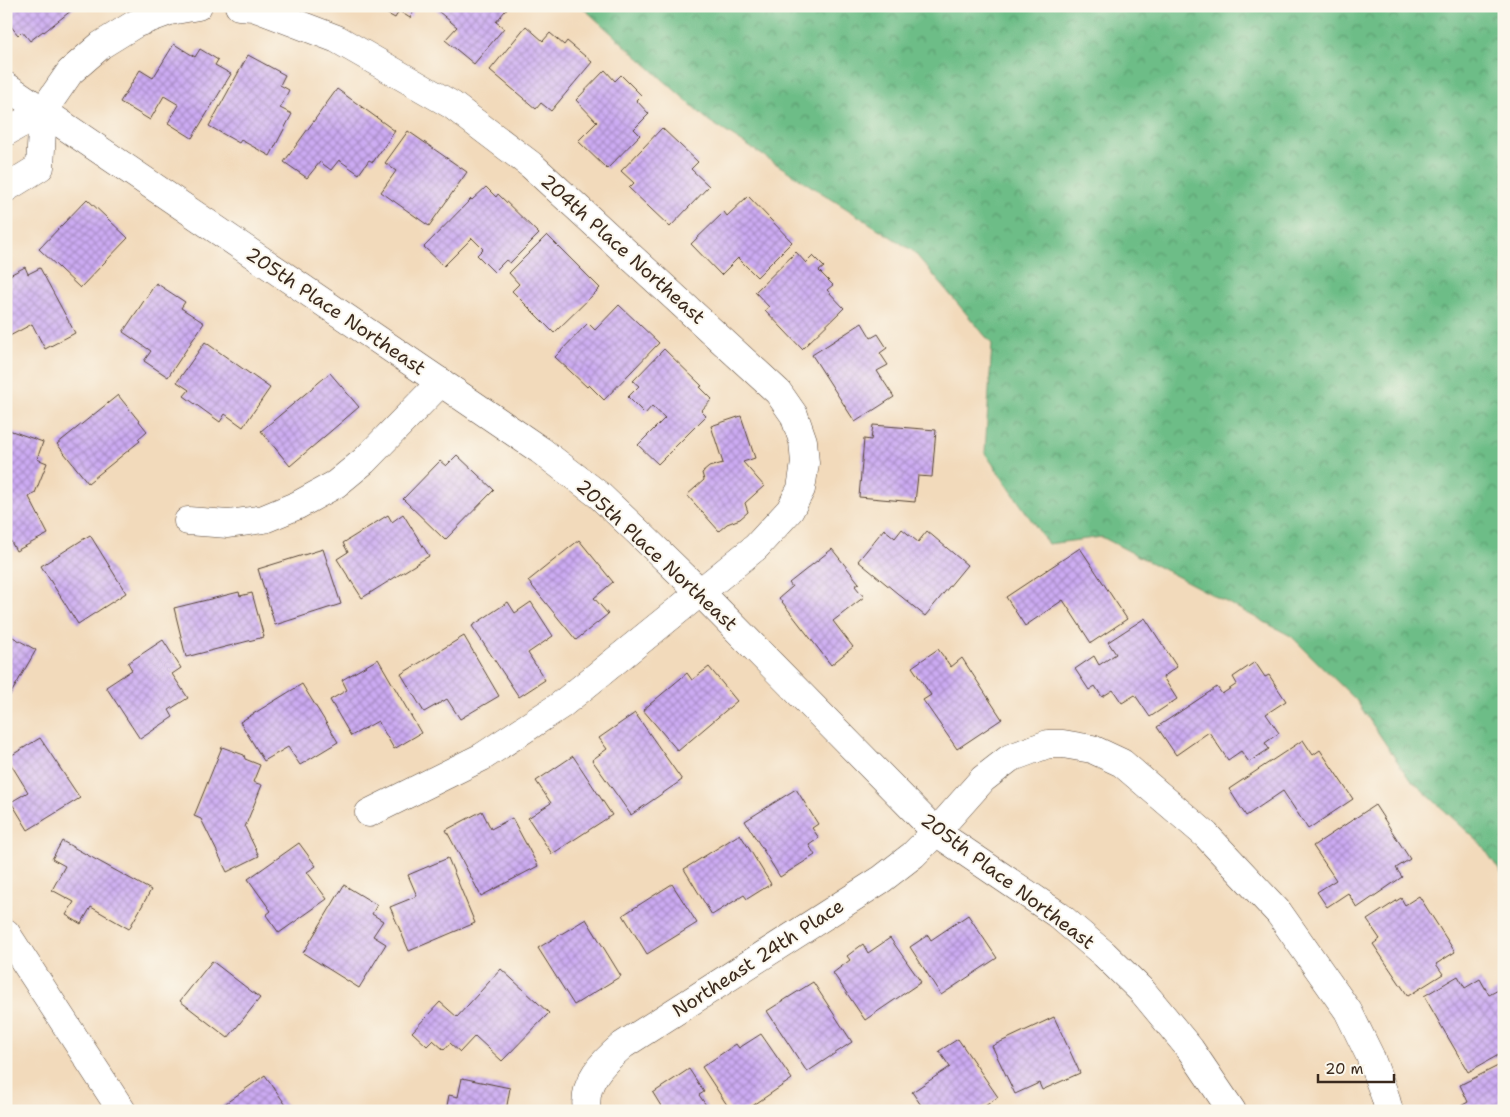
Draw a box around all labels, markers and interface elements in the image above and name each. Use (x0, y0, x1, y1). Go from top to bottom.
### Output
street label: 204th Place Northeast (535, 168, 711, 330)
street label: 205th Place Northeast (241, 241, 431, 381)
street label: 205th Place Northeast (571, 474, 743, 636)
street label: 205th Place Northeast (916, 807, 1100, 955)
street label: Northeast 24th Place (667, 893, 849, 1023)
scale bar (1318, 1052, 1394, 1084)
text: 20 m (1325, 1059, 1364, 1079)

